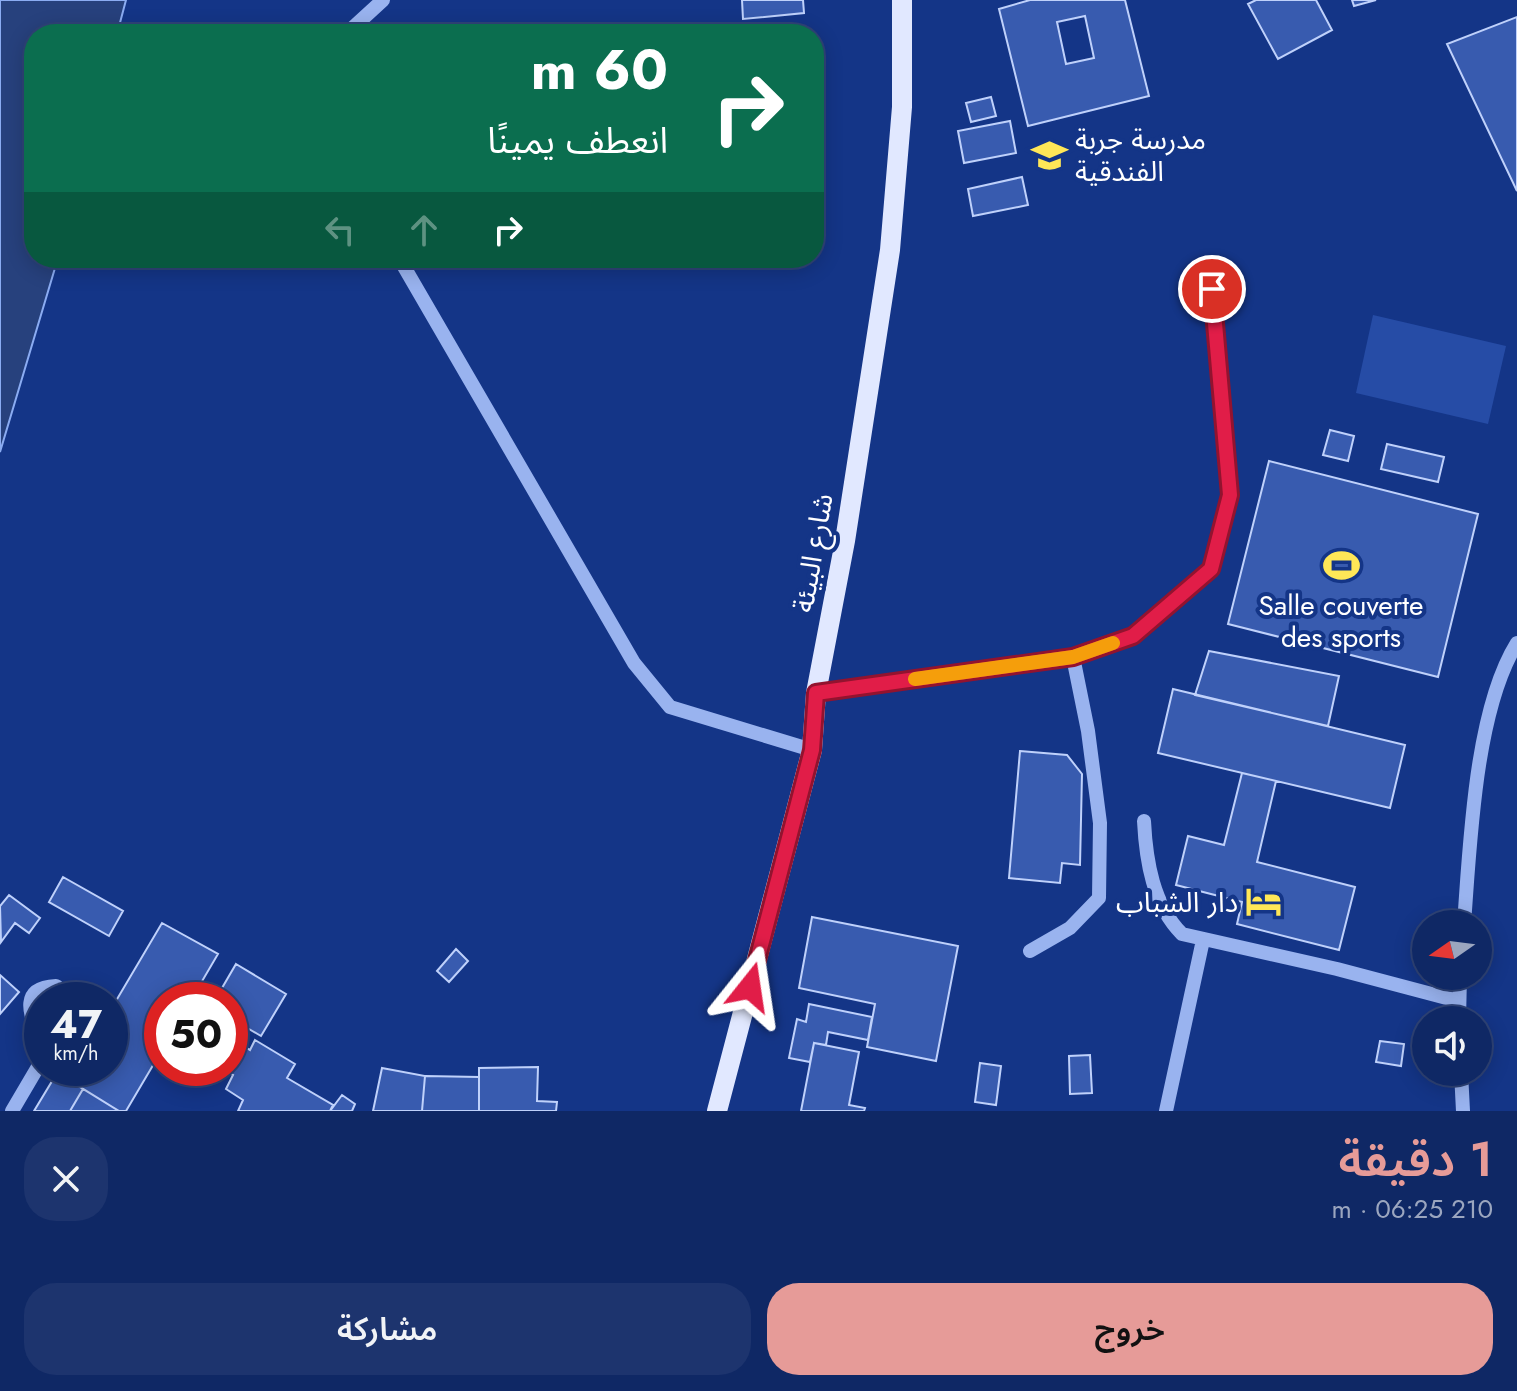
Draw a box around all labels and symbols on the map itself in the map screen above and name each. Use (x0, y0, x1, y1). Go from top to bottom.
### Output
place label: مدرسة جربة الفندقية (1075, 119, 1206, 192)
school or university icon: مدرسة جربة الفندقية (1030, 136, 1068, 174)
pin (1178, 255, 1246, 323)
street label: شارع البيئة (782, 490, 844, 616)
sports icon: Salle couverte des sports (1322, 546, 1360, 584)
place label: Salle couverte des sports (1259, 585, 1423, 658)
place label: دار الشباب (1116, 882, 1238, 923)
hotel icon: دار الشباب (1245, 883, 1283, 921)
north arrow (1412, 910, 1492, 990)
position arrow (708, 945, 792, 1029)
speed limit sign: 50 (144, 982, 248, 1086)

